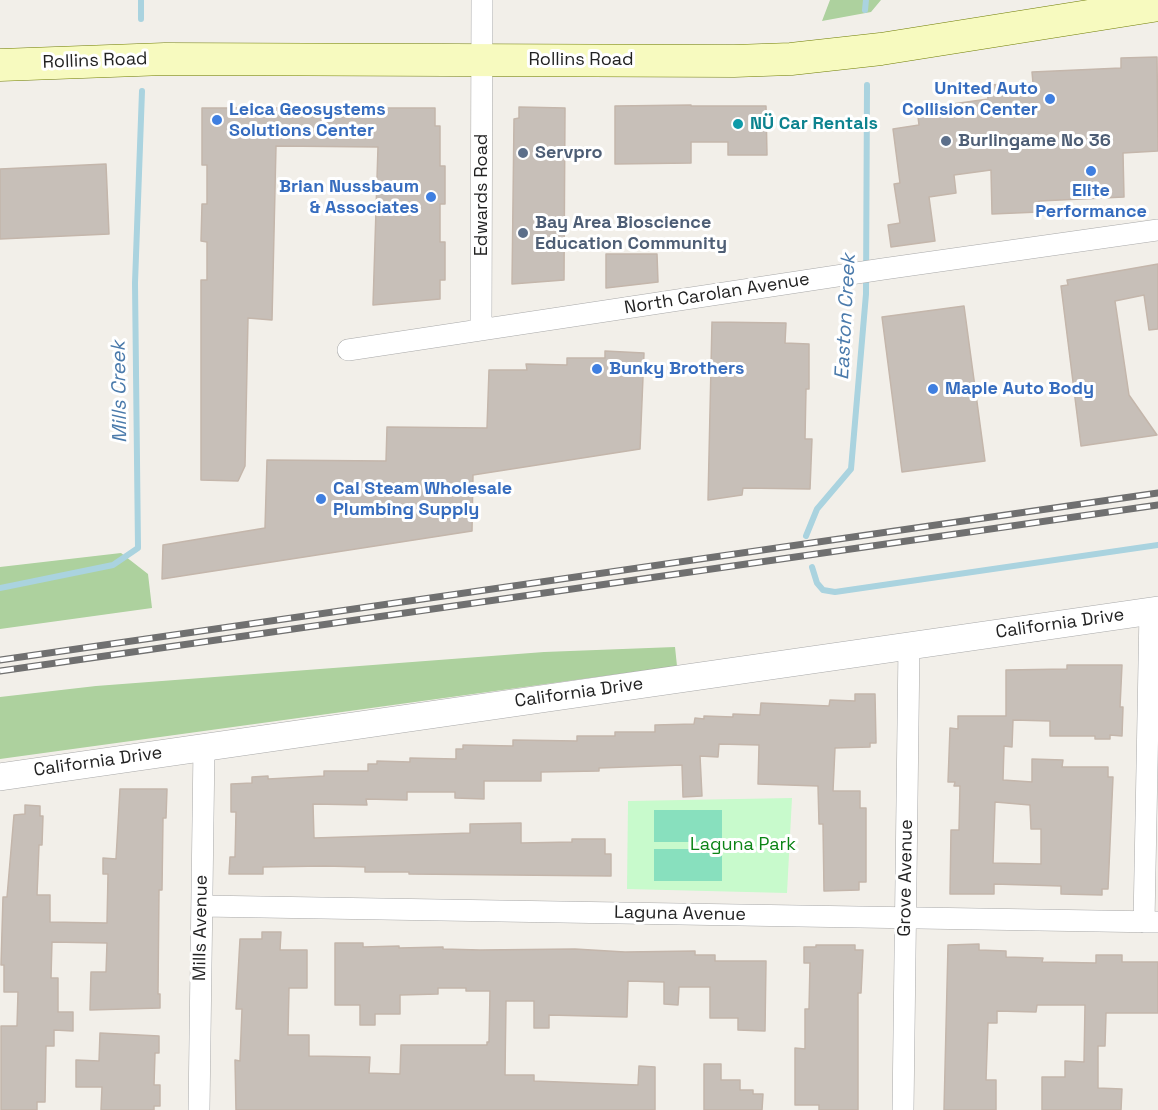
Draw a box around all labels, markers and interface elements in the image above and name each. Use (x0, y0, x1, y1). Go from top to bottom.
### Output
street label: Rollins Road (42, 48, 148, 74)
street label: Rollins Road (528, 49, 634, 71)
place label: United Auto Collision Center (902, 78, 1038, 121)
marker: United Auto Collision Center (1043, 92, 1057, 106)
place label: Leica Geosystems Solutions Center (229, 99, 386, 142)
marker: Leica Geosystems Solutions Center (210, 113, 224, 127)
place label: NÜ Car Rentals (750, 113, 878, 135)
marker: NÜ Car Rentals (731, 117, 745, 131)
place label: Burlingame No 36 (958, 130, 1111, 152)
street label: Edwards Road (471, 134, 493, 256)
marker: Burlingame No 36 (939, 134, 953, 148)
place label: Servpro (535, 142, 603, 164)
marker: Servpro (516, 146, 530, 160)
marker: Elite Performance (1084, 164, 1098, 178)
place label: Brian Nussbaum & Associates (279, 176, 419, 219)
place label: Elite Performance (1035, 180, 1147, 222)
marker: Brian Nussbaum & Associates (424, 190, 438, 204)
place label: Bay Area Bioscience Education Community (535, 212, 727, 254)
marker: Bay Area Bioscience Education Community (516, 226, 530, 240)
water label: Easton Creek (831, 253, 861, 381)
street label: North Carolan Avenue (623, 269, 811, 319)
water label: Mills Creek (107, 341, 133, 443)
place label: Bunky Brothers (609, 358, 744, 380)
marker: Bunky Brothers (590, 362, 604, 376)
place label: Maple Auto Body (945, 378, 1094, 400)
marker: Maple Auto Body (926, 382, 940, 396)
place label: Cal Steam Wholesale Plumbing Supply (333, 478, 512, 520)
marker: Cal Steam Wholesale Plumbing Supply (314, 492, 328, 506)
street label: California Drive (994, 604, 1126, 644)
street label: California Drive (513, 673, 645, 713)
street label: California Drive (32, 742, 164, 782)
street label: Grove Avenue (894, 819, 918, 937)
park label: Laguna Park (690, 834, 796, 856)
street label: Mills Avenue (189, 875, 213, 981)
street label: Laguna Avenue (614, 902, 746, 926)

